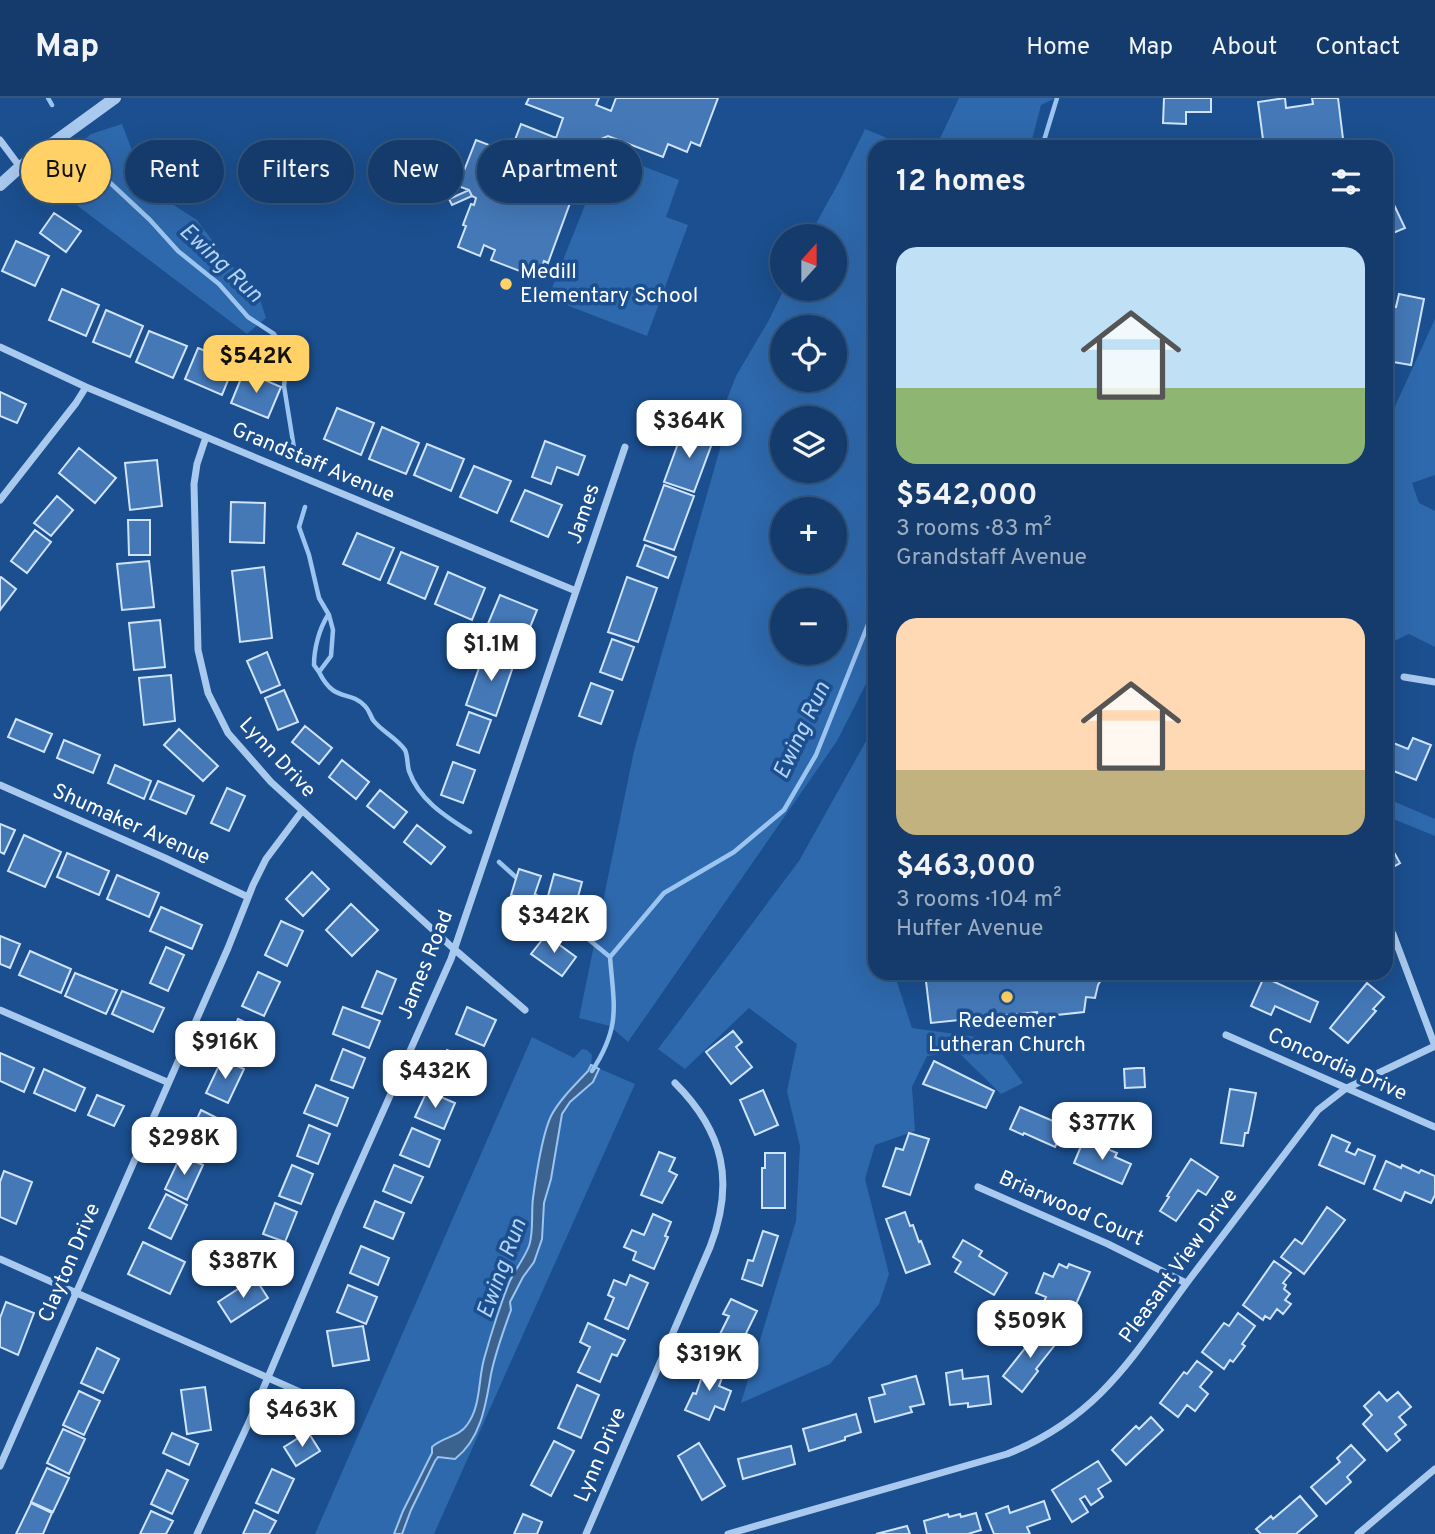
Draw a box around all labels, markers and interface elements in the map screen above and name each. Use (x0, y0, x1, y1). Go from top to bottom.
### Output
text: Map (35, 27, 99, 69)
text: Home (1026, 33, 1090, 63)
text: Map (1128, 33, 1173, 63)
text: About (1211, 33, 1277, 63)
text: Contact (1315, 33, 1400, 63)
chip: Buy (21, 140, 111, 203)
chip: Rent (125, 140, 224, 203)
chip: Filters (238, 140, 354, 203)
chip: New (368, 140, 463, 203)
chip: Apartment (477, 140, 642, 203)
icon: filters (1327, 163, 1365, 201)
text: 12 homes (896, 164, 1026, 201)
water label: Ewing Run (172, 218, 268, 310)
north arrow (770, 224, 847, 301)
map controls (770, 224, 847, 665)
place label: Medill Elementary School (520, 259, 698, 310)
marker: Medill Elementary School (498, 276, 514, 292)
icon: home (1068, 292, 1194, 418)
button: locate (770, 315, 847, 392)
pin: $542K (207, 336, 305, 395)
text: $542K (219, 343, 293, 372)
pin: $364K (640, 400, 738, 460)
button: layers (770, 406, 847, 483)
text: $364K (653, 408, 725, 437)
street label: Grandstaff Avenue (227, 417, 399, 509)
text: $542,000 (896, 478, 1038, 515)
street label: James (561, 480, 607, 548)
button: + (770, 497, 847, 574)
text: 3 rooms · 83 m² (896, 515, 1052, 544)
text: Grandstaff Avenue (896, 544, 1087, 573)
button: − (770, 588, 847, 665)
pin: $1.1M (442, 624, 540, 683)
text: $1.1M (463, 631, 519, 660)
icon: home (1068, 663, 1194, 789)
water label: Ewing Run (768, 677, 838, 784)
street label: Lynn Drive (233, 712, 321, 804)
street label: Shumaker Avenue (48, 778, 214, 872)
text: $463,000 (896, 849, 1036, 886)
text: 3 rooms · 104 m² (896, 886, 1061, 915)
pin: $342K (505, 896, 603, 955)
text: $342K (518, 903, 590, 932)
street label: James Road (392, 906, 460, 1024)
text: Huffer Avenue (896, 915, 1043, 944)
marker: Redeemer Lutheran Church (999, 989, 1015, 1005)
place label: Redeemer Lutheran Church (928, 1008, 1086, 1059)
pin: $916K (176, 1021, 274, 1081)
street label: Concordia Drive (1263, 1022, 1411, 1108)
text: $916K (191, 1029, 259, 1058)
pin: $432K (386, 1051, 484, 1110)
text: $432K (399, 1058, 471, 1087)
pin: $377K (1053, 1102, 1151, 1162)
text: $377K (1068, 1110, 1136, 1139)
pin: $298K (135, 1118, 233, 1177)
text: $298K (148, 1125, 220, 1154)
street label: Briarwood Court (994, 1165, 1148, 1253)
street label: Pleasant View Drive (1114, 1183, 1244, 1349)
street label: Clayton Drive (33, 1199, 107, 1327)
water label: Ewing Run (472, 1215, 535, 1323)
pin: $387K (194, 1240, 292, 1300)
text: $387K (208, 1248, 278, 1277)
pin: $509K (981, 1300, 1079, 1360)
text: $509K (993, 1308, 1067, 1337)
pin: $319K (660, 1334, 758, 1393)
text: $319K (675, 1341, 743, 1370)
pin: $463K (253, 1390, 351, 1449)
text: $463K (266, 1397, 338, 1426)
street label: Lynn Drive (569, 1403, 633, 1507)

